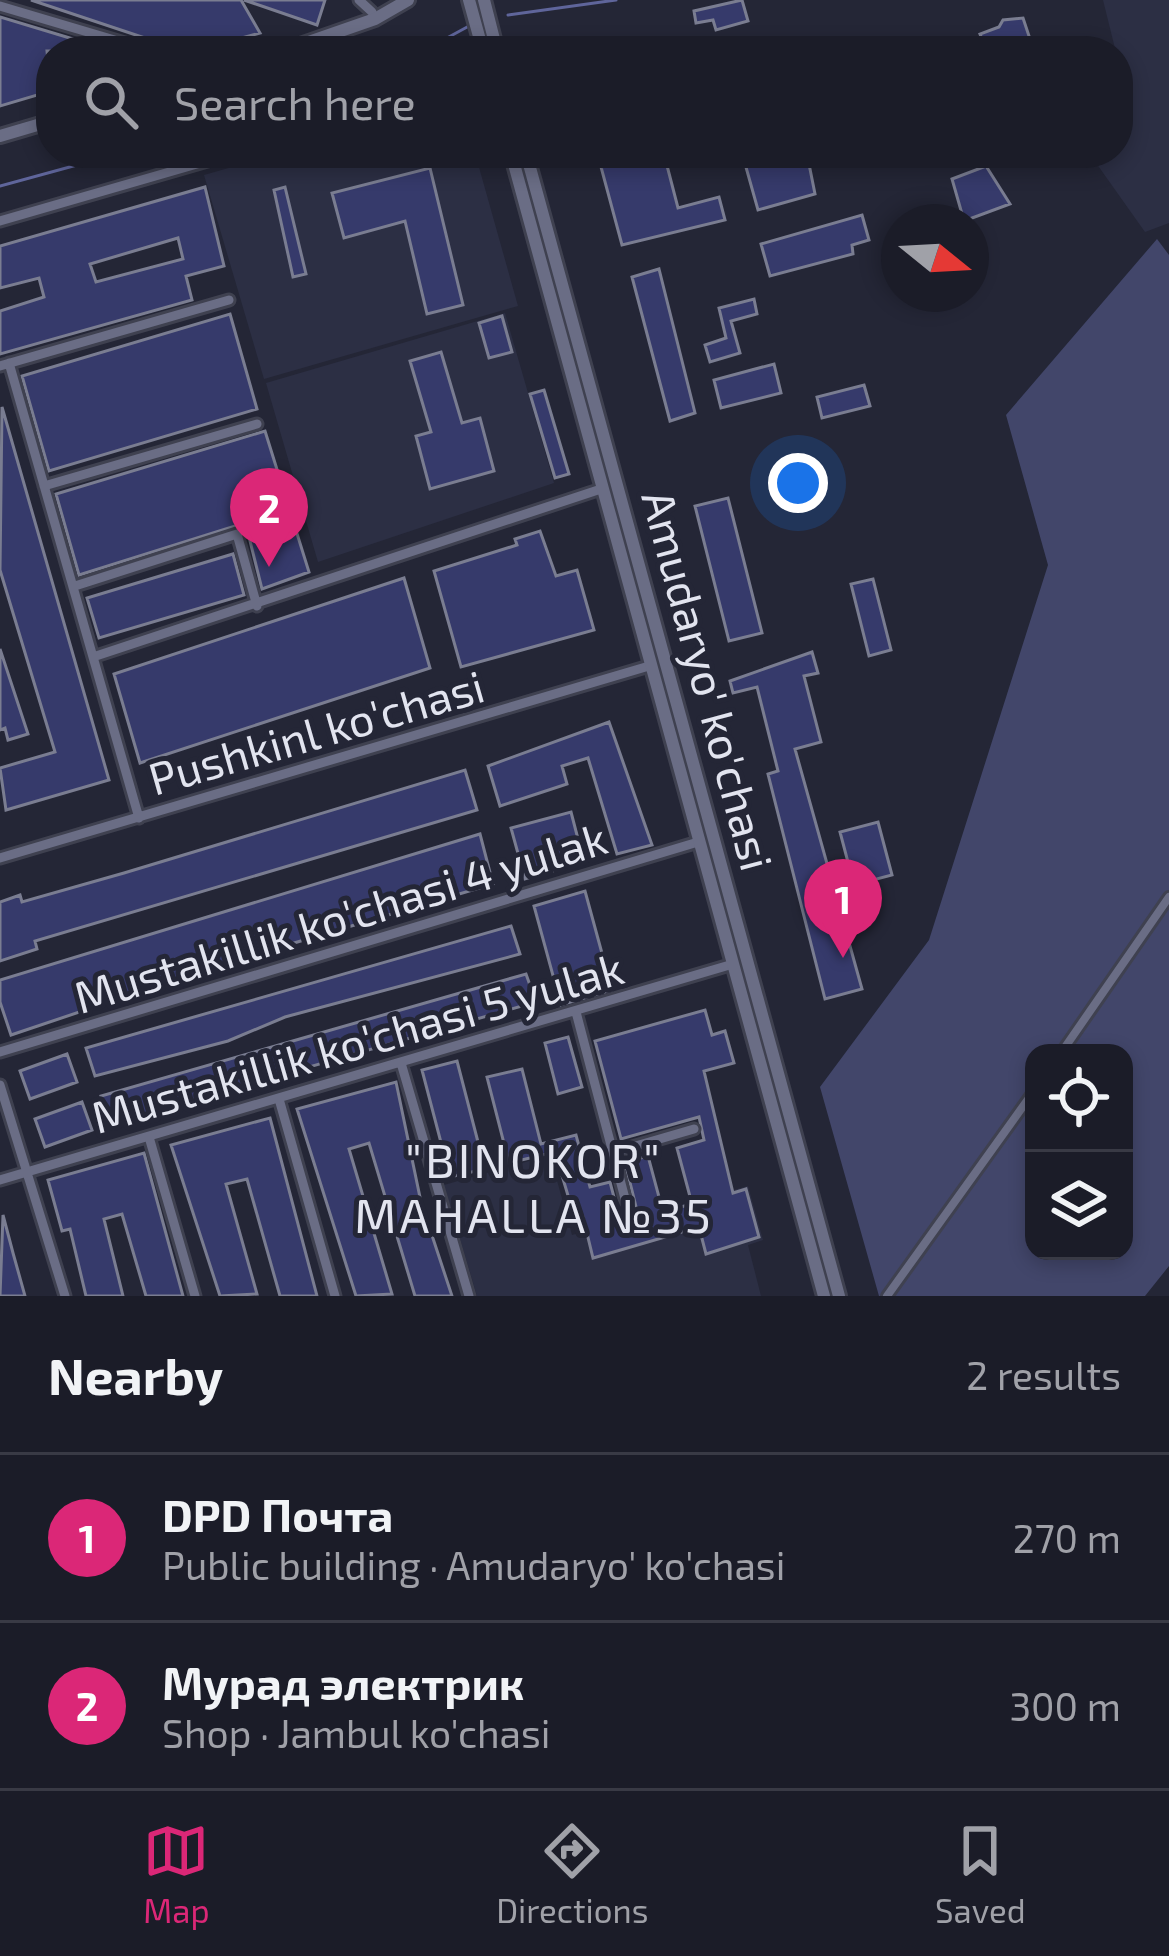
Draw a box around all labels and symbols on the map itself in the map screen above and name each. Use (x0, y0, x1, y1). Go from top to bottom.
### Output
north arrow (881, 204, 989, 312)
your location (768, 453, 828, 513)
pin: 2 (230, 468, 308, 567)
street label: Amudaryo' ko'chasi (632, 484, 786, 876)
street label: Pushkinl ko'chasi (142, 657, 490, 805)
street label: Mustakillik ko'chasi 4 yulak (67, 809, 613, 1023)
pin: 1 (804, 859, 882, 958)
street label: Mustakillik ko'chasi 5 yulak (85, 939, 629, 1143)
district label: "BINOKOR" MAHALLA №35 (354, 1130, 714, 1243)

